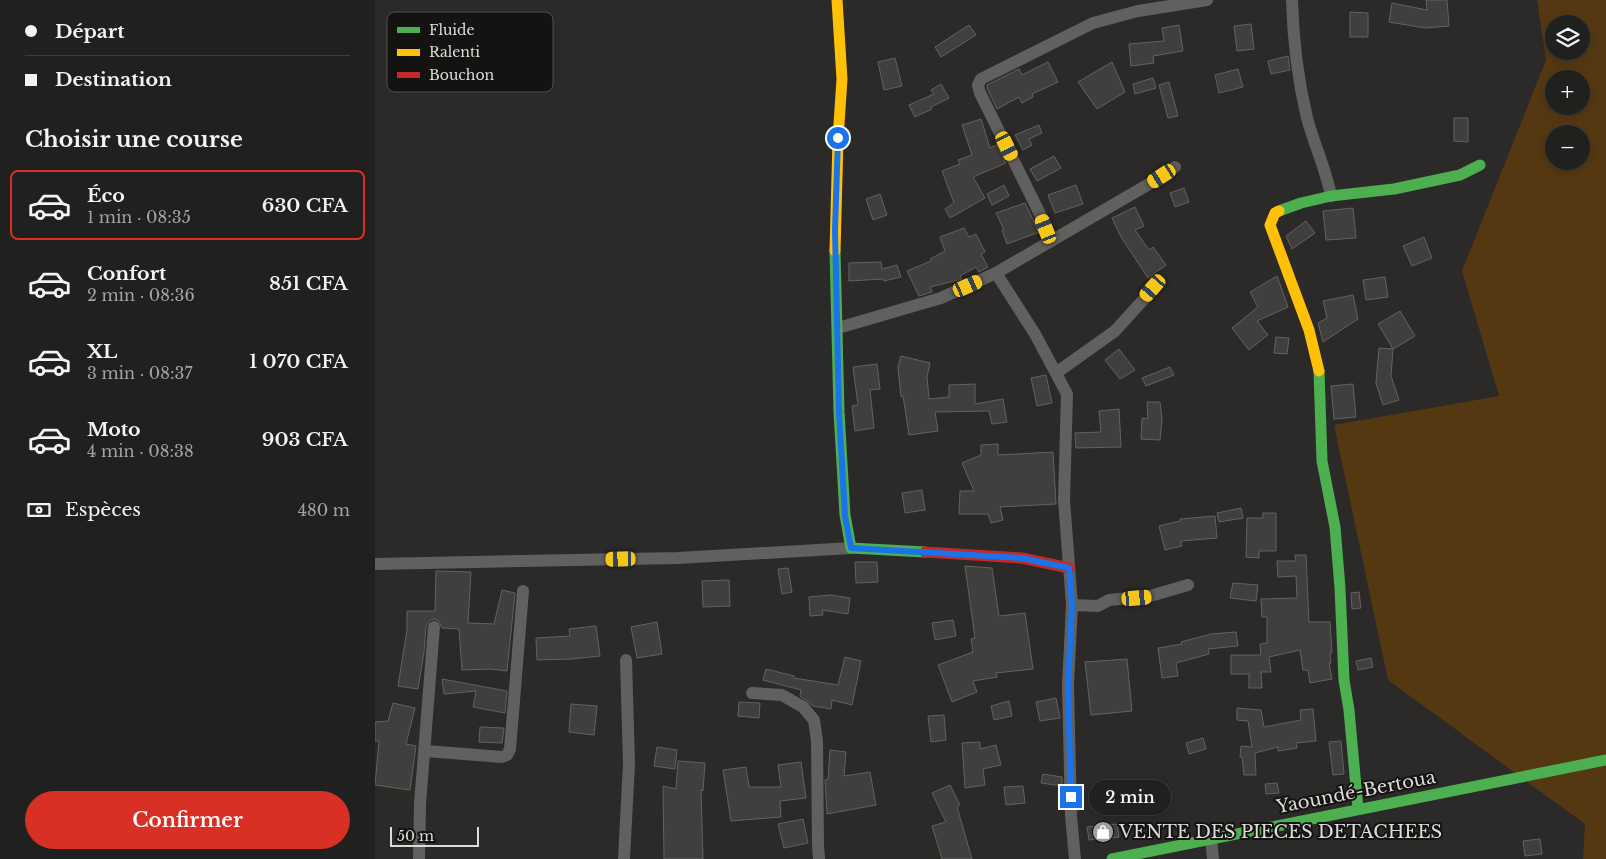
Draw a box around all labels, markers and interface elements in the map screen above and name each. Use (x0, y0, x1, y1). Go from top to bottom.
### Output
legend (387, 12, 553, 92)
map controls (1545, 15, 1590, 170)
button: layers (1545, 15, 1590, 60)
text: Départ (55, 20, 124, 43)
text: Fluide (429, 21, 475, 39)
text: Ralenti (429, 43, 480, 61)
text: Bouchon (429, 66, 495, 84)
text: Destination (55, 68, 172, 91)
button: + (1545, 70, 1590, 115)
button: − (1545, 125, 1590, 170)
text: Choisir une course (25, 126, 243, 153)
route start (827, 127, 849, 149)
car (993, 129, 1020, 163)
car (1145, 162, 1178, 190)
icon: car (27, 183, 72, 228)
text: Éco (87, 184, 125, 207)
text: 630 CFA (262, 194, 348, 217)
text: 1 min · 08:35 (87, 207, 191, 227)
car (1033, 212, 1058, 246)
icon: car (27, 261, 72, 306)
text: Confort (87, 262, 166, 285)
text: 851 CFA (269, 272, 348, 295)
car (1137, 272, 1168, 304)
car (951, 273, 984, 299)
text: 2 min · 08:36 (87, 285, 195, 305)
icon: car (27, 339, 72, 384)
text: XL (87, 340, 117, 363)
text: 1 070 CFA (249, 350, 348, 373)
text: 3 min · 08:37 (87, 363, 192, 383)
icon: car (27, 417, 72, 462)
text: Moto (87, 418, 141, 441)
text: 903 CFA (262, 428, 348, 451)
text: 4 min · 08:38 (87, 441, 194, 461)
icon: cash (25, 496, 53, 524)
text: Espèces (65, 498, 141, 521)
text: 480 m (298, 500, 350, 520)
car (605, 551, 636, 567)
car (1121, 589, 1152, 607)
street label: Yaoundé-Bertoua (1274, 766, 1437, 818)
callout: 2 min (1089, 780, 1171, 814)
route end (1060, 786, 1082, 808)
text: 2 min (1105, 787, 1155, 807)
button: Confirmer (25, 791, 350, 849)
shop icon: VENTE DES PIECES DETACHEES (1091, 820, 1115, 844)
place label: VENTE DES PIECES DETACHEES (1118, 821, 1442, 843)
scale bar (390, 824, 479, 847)
text: 50 m (397, 827, 434, 845)

